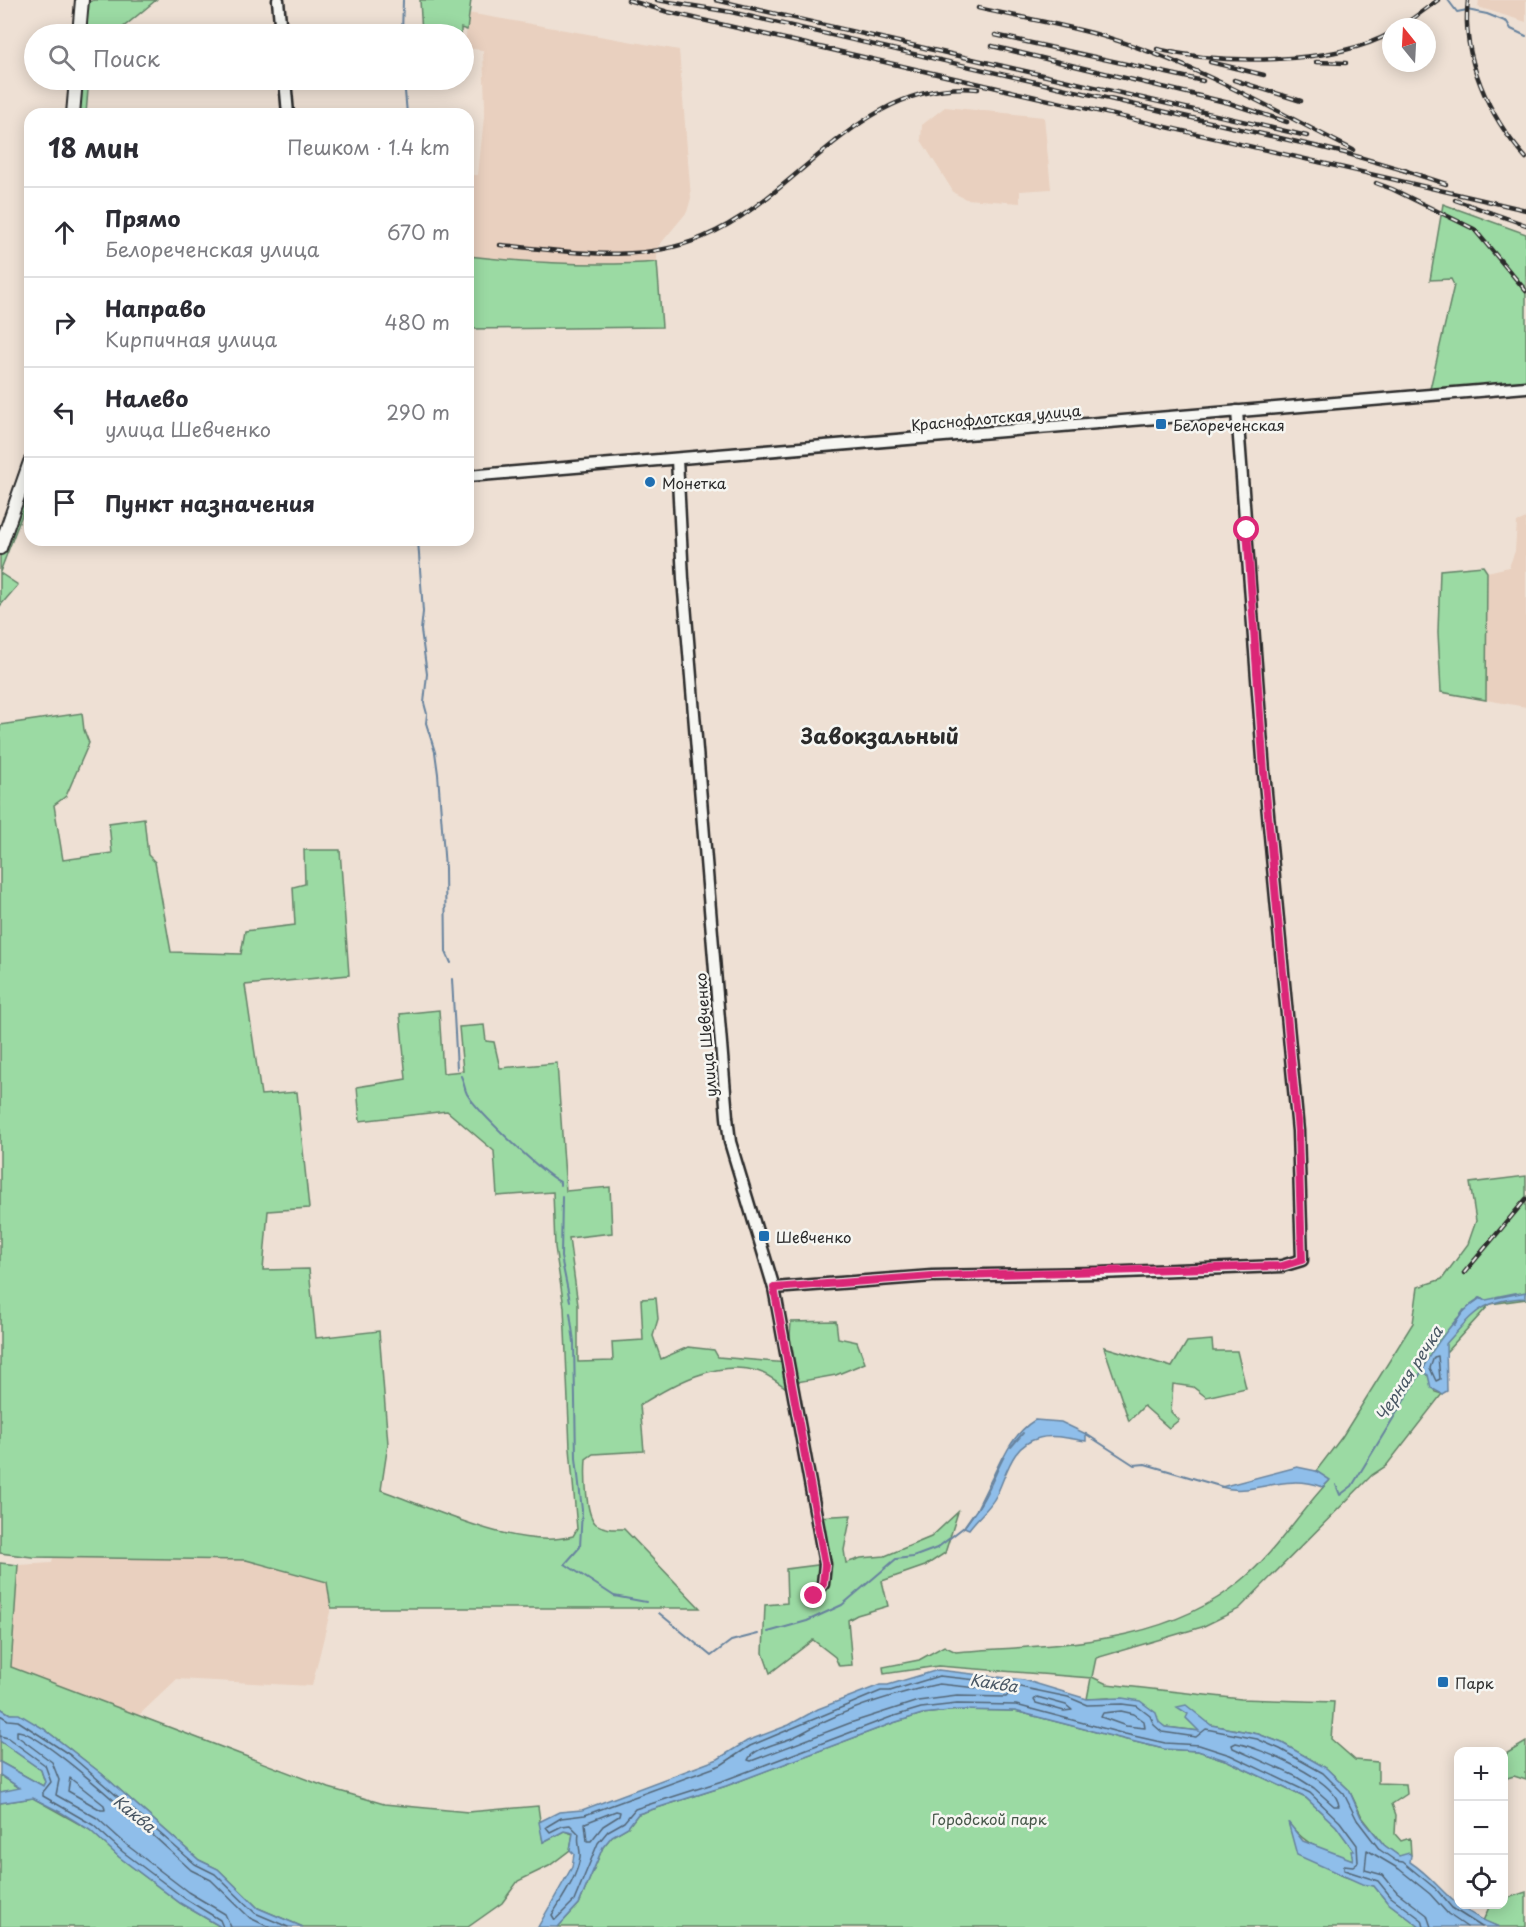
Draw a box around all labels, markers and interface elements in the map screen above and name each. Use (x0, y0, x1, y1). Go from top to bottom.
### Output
north arrow (1382, 18, 1436, 72)
search box (24, 24, 474, 90)
icon: search (45, 41, 78, 74)
text: Поиск (93, 41, 160, 74)
text: 18 мин (48, 128, 140, 167)
text: Пешком · 1.4 km (287, 132, 450, 162)
text: Прямо (105, 201, 180, 234)
icon: ahead (48, 216, 81, 249)
text: 670 m (387, 217, 450, 247)
text: Белореченская улица (105, 234, 319, 264)
text: Направо (105, 291, 206, 324)
icon: right (48, 306, 81, 339)
text: 480 m (385, 307, 450, 337)
text: Кирпичная улица (105, 324, 277, 354)
text: Налево (105, 381, 188, 414)
icon: left (48, 396, 81, 429)
text: 290 m (386, 397, 450, 427)
street label: Краснофлотская улица (910, 398, 1082, 436)
place label: Белореченская (1173, 413, 1285, 436)
text: улица Шевченко (105, 414, 271, 444)
marker: Белореченская (1154, 417, 1168, 431)
place label: Монетка (662, 471, 727, 494)
marker: Монетка (643, 475, 657, 489)
icon: arrive (48, 486, 81, 519)
text: Пункт назначения (105, 486, 315, 519)
route start (1233, 516, 1259, 542)
district label: Завокзальный (800, 719, 959, 751)
street label: улица Шевченко (688, 972, 722, 1098)
place label: Шевченко (776, 1225, 851, 1248)
marker: Шевченко (757, 1229, 771, 1243)
water label: Черная речка (1368, 1320, 1448, 1425)
route end (800, 1582, 826, 1608)
water label: Каква (968, 1666, 1021, 1698)
place label: Парк (1455, 1671, 1494, 1694)
marker: Парк (1436, 1675, 1450, 1689)
map controls (1454, 1747, 1508, 1909)
button: + (1454, 1747, 1508, 1801)
water label: Каква (109, 1789, 162, 1838)
button: − (1454, 1801, 1508, 1855)
park label: Городской парк (931, 1807, 1047, 1830)
button: locate (1454, 1855, 1508, 1909)

